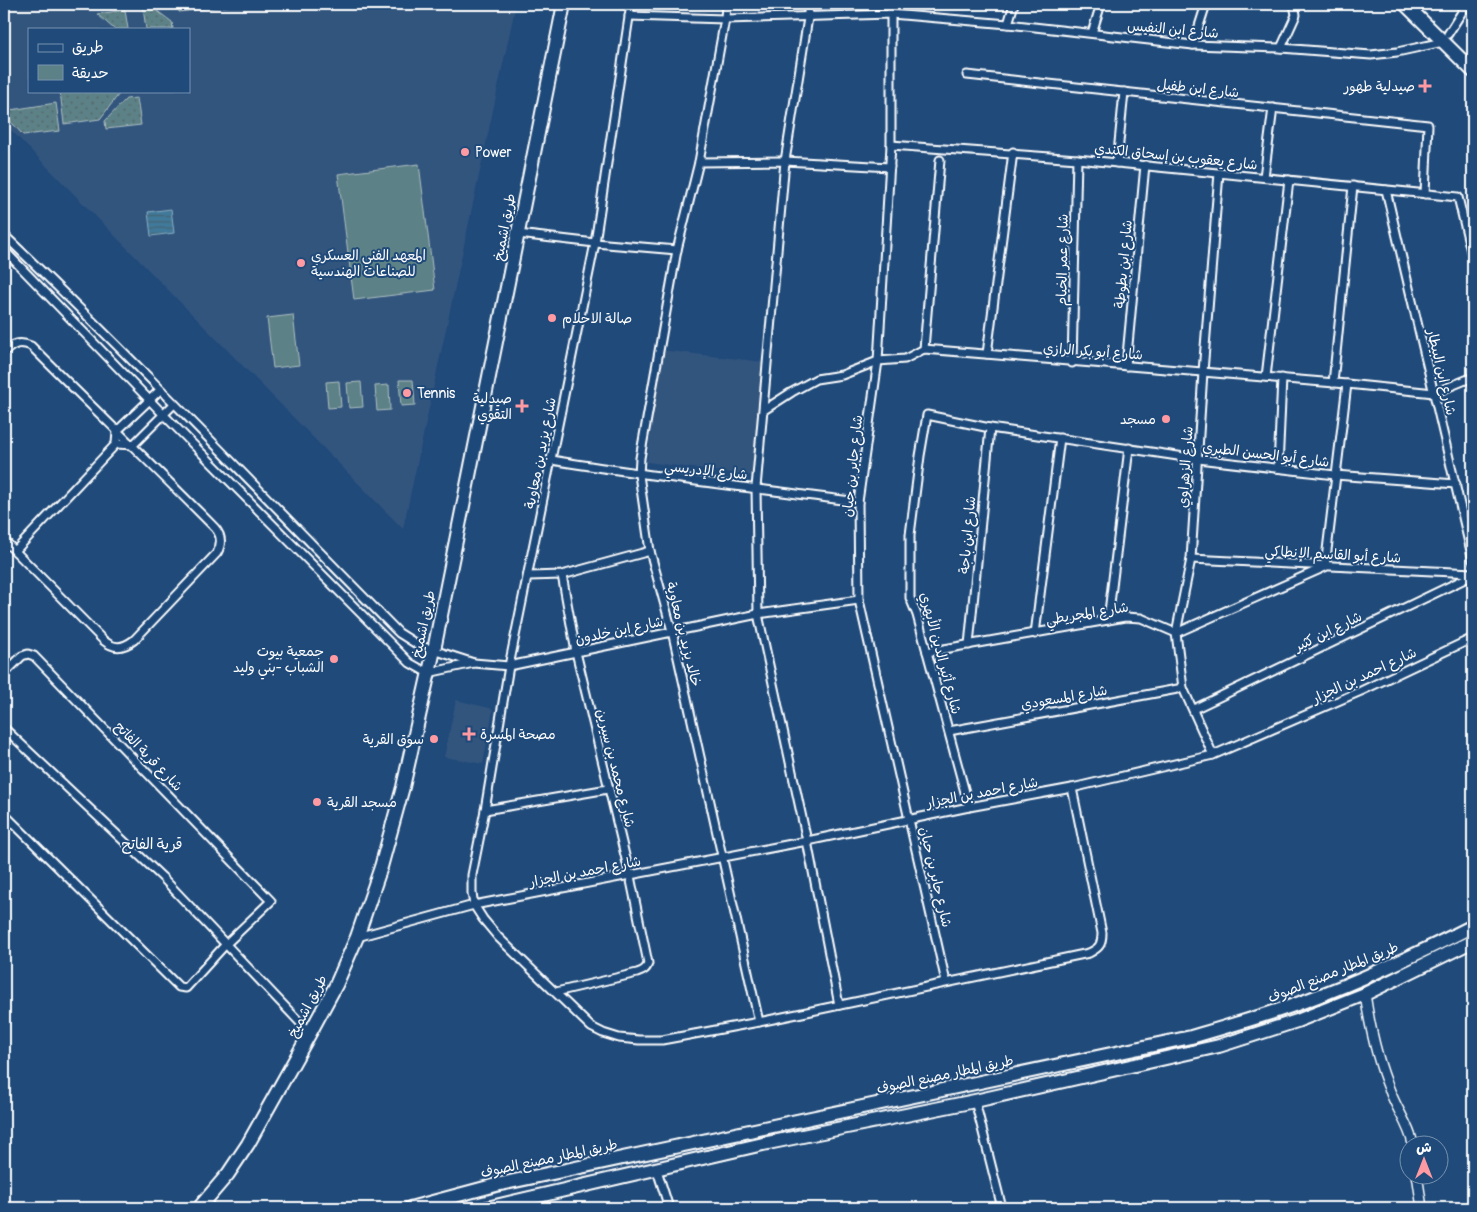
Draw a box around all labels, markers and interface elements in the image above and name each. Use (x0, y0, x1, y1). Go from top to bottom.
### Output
street label: شارع ابن النفيس (1126, 17, 1219, 43)
legend (28, 28, 190, 92)
text: طريق (72, 38, 104, 57)
text: حديقة (72, 64, 109, 83)
street label: شارع ابن طفيل (1156, 76, 1240, 102)
place label: صيدلية طهور (1343, 78, 1415, 96)
marker: صيدلية طهور (1419, 80, 1431, 92)
street label: شارع يعقوب بن إسحاق الكندي (1093, 139, 1258, 176)
place label: Power (475, 144, 511, 161)
marker: Power (459, 146, 471, 158)
street label: طريق اشميخ (490, 192, 520, 262)
street label: شارع عمر الخيام (1053, 214, 1075, 306)
street label: شارع ابن بطوطة (1111, 219, 1137, 309)
place label: المعهد الفني العسكري للصناعات الهندسية (311, 247, 426, 280)
marker: المعهد الفني العسكري للصناعات الهندسية (295, 257, 307, 269)
place label: صالة الاحلام (562, 310, 632, 329)
marker: صالة الاحلام (546, 312, 558, 324)
street label: شارع ابن البيطار (1422, 326, 1460, 417)
street label: شارع أبو بكر الرازي (1042, 340, 1143, 365)
place label: Tennis (417, 385, 456, 402)
marker: Tennis (401, 387, 413, 399)
place label: صيدلية التقوي (473, 390, 512, 425)
street label: شارع يزيد بن معاوية (521, 396, 561, 510)
marker: صيدلية التقوي (516, 400, 528, 412)
place label: مسجد (1120, 411, 1156, 428)
marker: مسجد (1160, 413, 1172, 425)
street label: شارع جابر بن حيان (839, 414, 867, 518)
street label: شارع الزهراوي (1174, 426, 1199, 509)
street label: شارع أبو الحسن الطبري (1201, 438, 1330, 473)
street label: شارع الإدريسي (663, 458, 748, 487)
street label: شارع ابن باجة (956, 495, 980, 575)
street label: شارع أبو القاسم الإنطاكي (1264, 542, 1402, 571)
street label: خالد يزيد بن معاوية (662, 580, 705, 688)
street label: طريق اشميخ (408, 589, 440, 659)
street label: شارع أثير الدين الأبهري (914, 590, 966, 717)
street label: شارع المجريطي (1044, 599, 1130, 632)
street label: شارع ابن كثير (1291, 608, 1365, 656)
street label: شارع ابن خلدون (573, 613, 665, 649)
place label: جمعية بيوت الشباب -بني وليد (233, 643, 324, 680)
street label: شارع احمد بن الجزار (1308, 644, 1420, 708)
marker: جمعية بيوت الشباب -بني وليد (328, 653, 340, 665)
street label: شارع المسعودي (1020, 682, 1109, 715)
street label: شارع محمد بن سيرين (592, 707, 638, 829)
street label: شارع قرية الفاتح (110, 718, 186, 795)
place label: مصحة المسرة (480, 726, 556, 743)
marker: مصحة المسرة (462, 727, 476, 741)
place label: سوق القرية (363, 731, 424, 748)
marker: سوق القرية (428, 733, 440, 745)
street label: شارع احمد بن الجزار (924, 773, 1040, 813)
place label: مسجد القرية (327, 794, 397, 811)
marker: مسجد القرية (311, 796, 323, 808)
street label: شارع جابر بن حيان (915, 825, 955, 929)
district label: قرية الفاتح (121, 835, 183, 854)
street label: شارع احمد بن الجزار (527, 852, 643, 892)
street label: طريق المطار مصنع الصوف (1265, 938, 1402, 1008)
street label: طريق اشميخ (284, 972, 332, 1041)
street label: طريق المطار مصنع الصوف (875, 1052, 1016, 1099)
north arrow (1400, 1134, 1450, 1184)
street label: طريق المطار مصنع الصوف (479, 1136, 620, 1183)
text: ش (1416, 1139, 1432, 1156)

